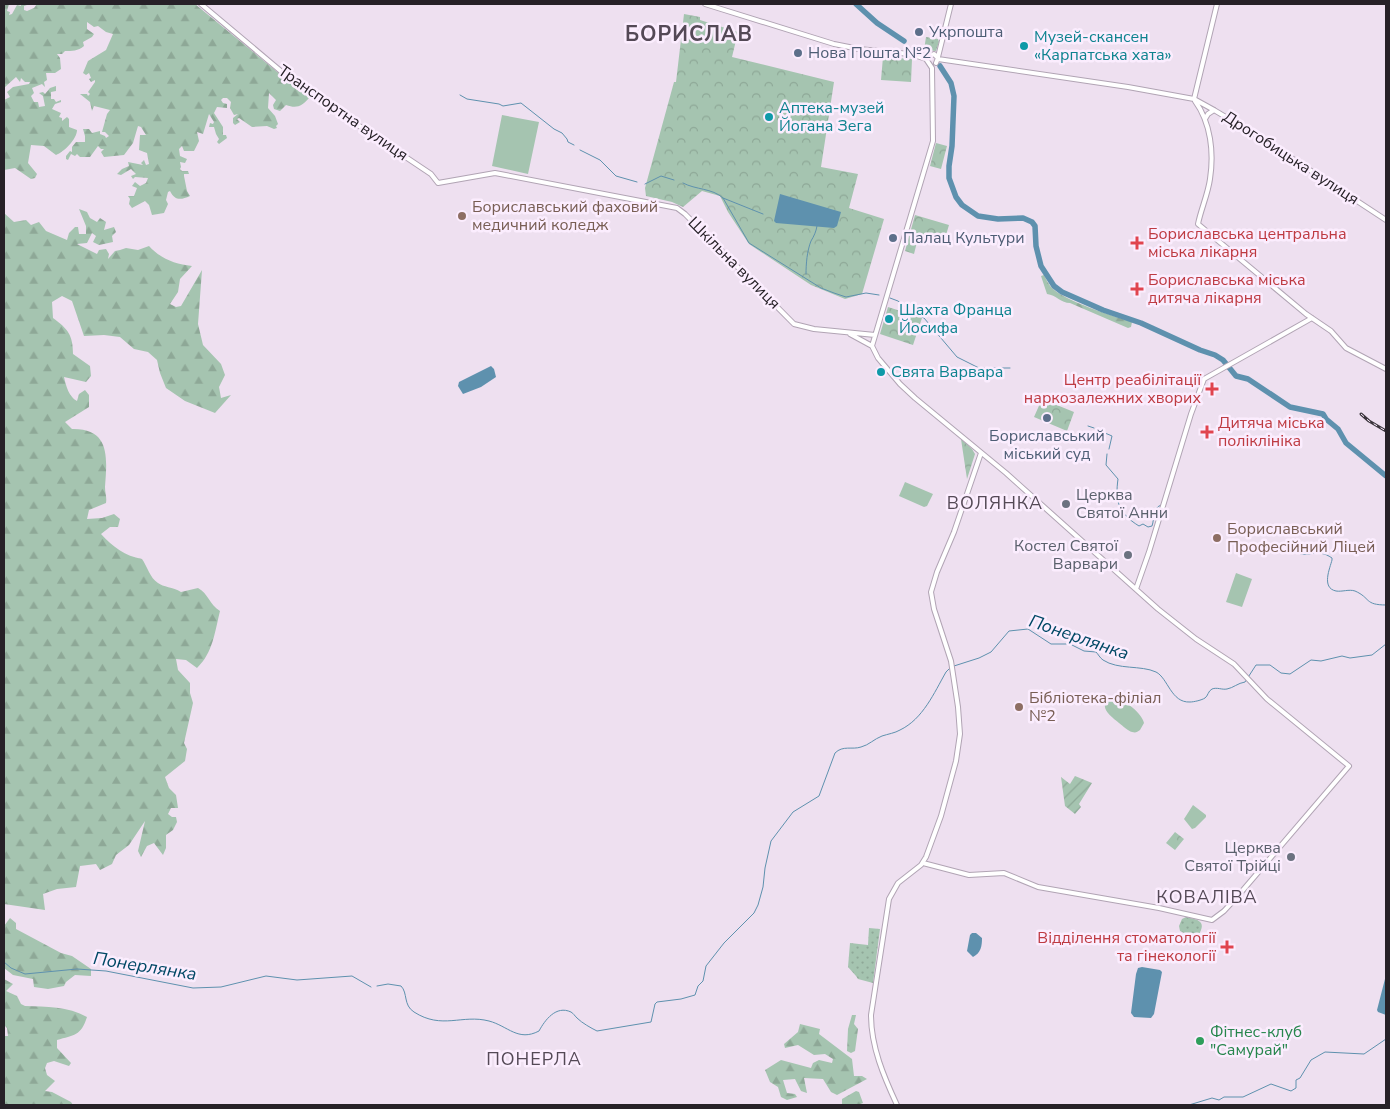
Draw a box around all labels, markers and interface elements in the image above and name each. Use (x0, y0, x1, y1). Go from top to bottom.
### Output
district label: БОРИСЛАВ (625, 20, 753, 48)
place label: Укрпошта (928, 21, 1003, 43)
marker: Укрпошта (913, 26, 925, 38)
place label: Музей-скансен «Карпатська хата» (1034, 26, 1172, 66)
marker: Музей-скансен «Карпатська хата» (1018, 40, 1030, 52)
place label: Нова Пошта №2 (808, 42, 931, 64)
marker: Нова Пошта №2 (792, 47, 804, 59)
street label: Транспортна вулиця (274, 60, 412, 166)
place label: Аптека-музей Йогана Зега (779, 97, 884, 137)
street label: Дрогобицька вулиця (1219, 106, 1363, 210)
marker: Аптека-музей Йогана Зега (763, 111, 775, 123)
place label: Бориславський фаховий медичний коледж (472, 196, 658, 236)
marker: Бориславський фаховий медичний коледж (456, 210, 468, 222)
street label: Шкільна вулиця (683, 212, 785, 314)
place label: Бориславська центральна міська лікарня (1148, 223, 1347, 263)
place label: Палац Культури (903, 227, 1025, 249)
marker: Палац Культури (887, 232, 899, 244)
marker: Бориславська центральна міська лікарня (1130, 236, 1144, 250)
place label: Бориславська міська дитяча лікарня (1148, 269, 1306, 309)
marker: Бориславська міська дитяча лікарня (1130, 282, 1144, 296)
place label: Шахта Франца Йосифа (899, 299, 1012, 339)
marker: Шахта Франца Йосифа (883, 313, 895, 325)
place label: Свята Варвара (891, 361, 1003, 383)
marker: Свята Варвара (875, 366, 887, 378)
place label: Центр реабілітації наркозалежних хворих (1024, 369, 1202, 409)
marker: Центр реабілітації наркозалежних хворих (1205, 382, 1219, 396)
marker: Бориславський міський суд (1041, 412, 1053, 424)
place label: Дитяча міська поліклініка (1218, 412, 1325, 452)
place label: Бориславський міський суд (989, 425, 1105, 465)
marker: Дитяча міська поліклініка (1200, 425, 1214, 439)
place label: Церква Святої Анни (1076, 484, 1168, 524)
district label: ВОЛЯНКА (947, 491, 1043, 515)
marker: Церква Святої Анни (1060, 498, 1072, 510)
place label: Бориславський Професійний Ліцей (1227, 518, 1375, 558)
marker: Бориславський Професійний Ліцей (1211, 532, 1223, 544)
place label: Костел Святої Варвари (1014, 535, 1119, 575)
marker: Костел Святої Варвари (1122, 549, 1134, 561)
water label: Понерлянка (1026, 609, 1132, 665)
place label: Бібліотека-філіал №2 (1029, 687, 1161, 727)
marker: Бібліотека-філіал №2 (1013, 701, 1025, 713)
place label: Церква Святої Трійці (1184, 837, 1281, 877)
marker: Церква Святої Трійці (1285, 851, 1297, 863)
district label: КОВАЛІВА (1156, 885, 1258, 909)
place label: Відділення стоматології та гінекології (1037, 927, 1217, 967)
marker: Відділення стоматології та гінекології (1220, 940, 1234, 954)
water label: Понерлянка (92, 946, 198, 986)
place label: Фітнес-клуб "Самурай" (1210, 1021, 1302, 1061)
marker: Фітнес-клуб "Самурай" (1194, 1035, 1206, 1047)
district label: ПОНЕРЛА (486, 1047, 582, 1071)

